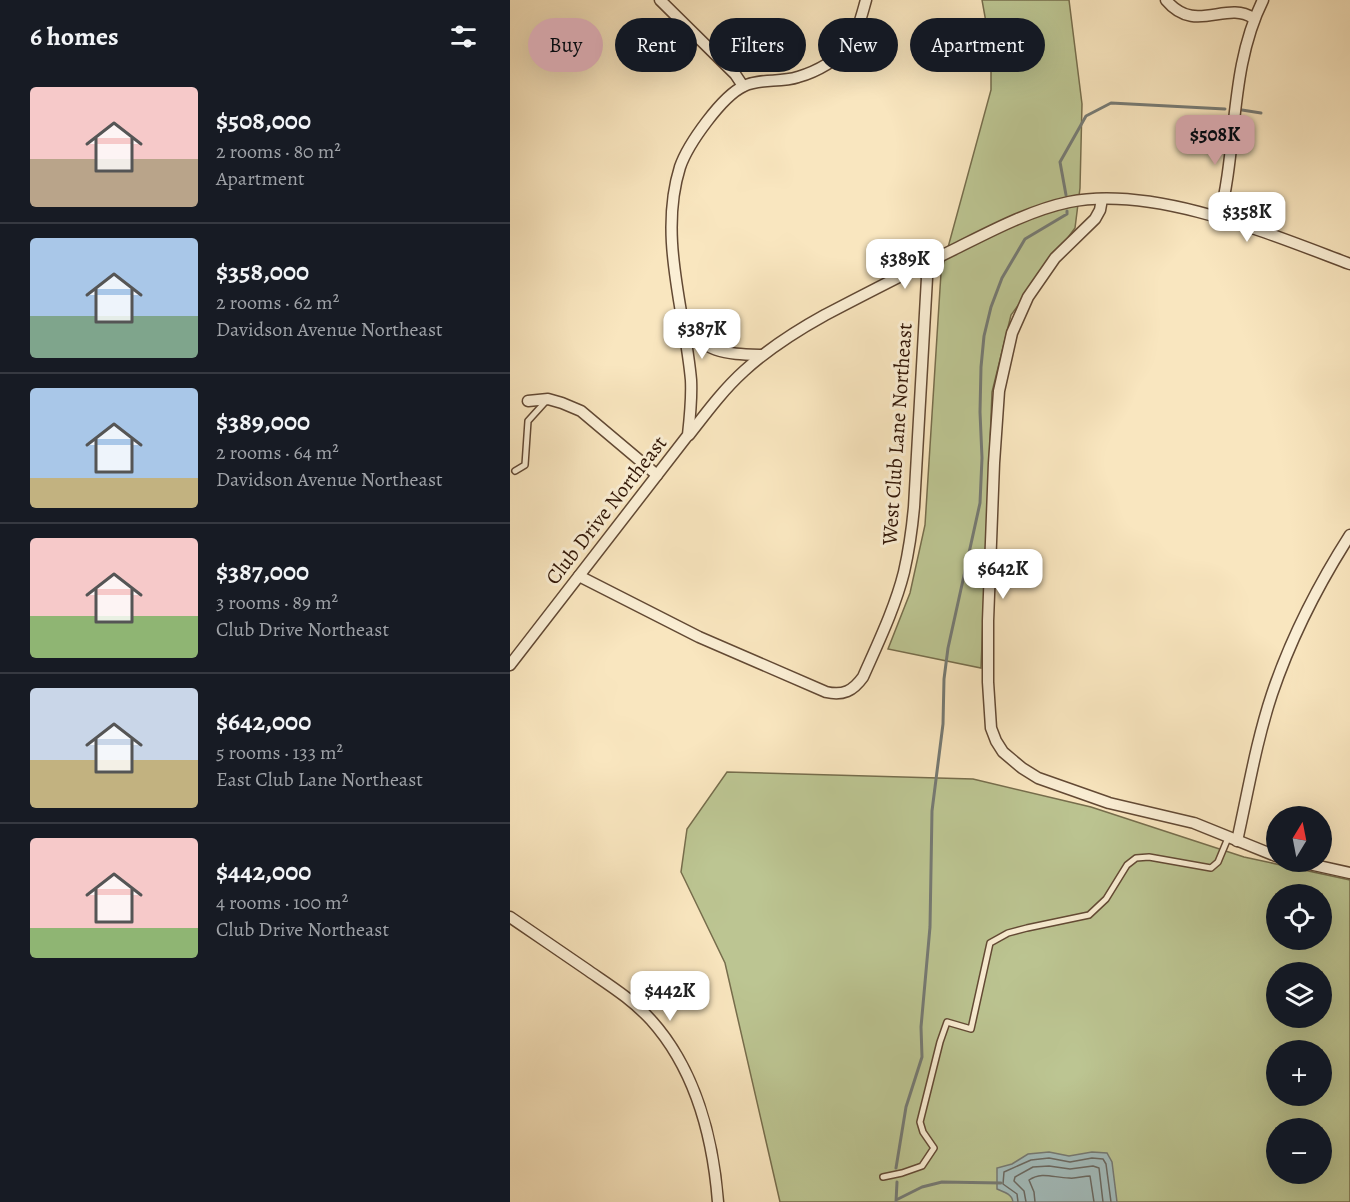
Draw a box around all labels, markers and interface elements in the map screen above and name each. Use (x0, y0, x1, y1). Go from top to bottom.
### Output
chip: Buy (528, 18, 603, 72)
chip: Rent (615, 18, 697, 72)
chip: Filters (709, 18, 806, 72)
chip: New (818, 18, 898, 72)
chip: Apartment (910, 18, 1045, 72)
text: 6 homes (30, 19, 119, 54)
icon: filters (447, 20, 480, 53)
text: $508,000 (216, 103, 311, 138)
icon: home (78, 111, 150, 183)
pin: $508K (1173, 115, 1257, 166)
text: $508K (1190, 121, 1240, 148)
text: 2 rooms · 80 m² (216, 138, 341, 165)
text: Apartment (216, 165, 305, 192)
pin: $358K (1205, 192, 1289, 243)
text: $358K (1222, 198, 1272, 225)
pin: $389K (863, 239, 947, 290)
text: $389K (880, 245, 930, 272)
text: $358,000 (216, 254, 309, 289)
icon: home (78, 262, 150, 334)
text: 2 rooms · 62 m² (216, 289, 339, 316)
pin: $387K (660, 309, 744, 360)
text: $387K (677, 315, 727, 342)
text: Davidson Avenue Northeast (216, 316, 443, 343)
street label: West Club Lane Northeast (875, 322, 919, 547)
text: $389,000 (216, 404, 310, 439)
icon: home (78, 412, 150, 484)
street label: Club Drive Northeast (539, 430, 673, 590)
text: 2 rooms · 64 m² (216, 439, 339, 466)
text: Davidson Avenue Northeast (216, 466, 443, 493)
pin: $642K (961, 549, 1045, 600)
text: $387,000 (216, 554, 309, 589)
text: $642K (978, 555, 1028, 582)
icon: home (78, 562, 150, 634)
text: 3 rooms · 89 m² (216, 589, 338, 616)
text: Club Drive Northeast (216, 616, 389, 643)
text: $642,000 (216, 704, 311, 739)
icon: home (78, 712, 150, 784)
text: 5 rooms · 133 m² (216, 739, 343, 766)
text: East Club Lane Northeast (216, 766, 423, 793)
north arrow (1266, 806, 1332, 872)
map controls (1266, 806, 1332, 1184)
text: $442,000 (216, 854, 311, 889)
icon: home (78, 862, 150, 934)
button: locate (1266, 884, 1332, 950)
text: 4 rooms · 100 m² (216, 889, 348, 916)
text: Club Drive Northeast (216, 916, 389, 943)
button: layers (1266, 962, 1332, 1028)
pin: $442K (628, 971, 712, 1022)
text: $442K (645, 977, 695, 1004)
button: + (1266, 1040, 1332, 1106)
button: − (1266, 1118, 1332, 1184)

